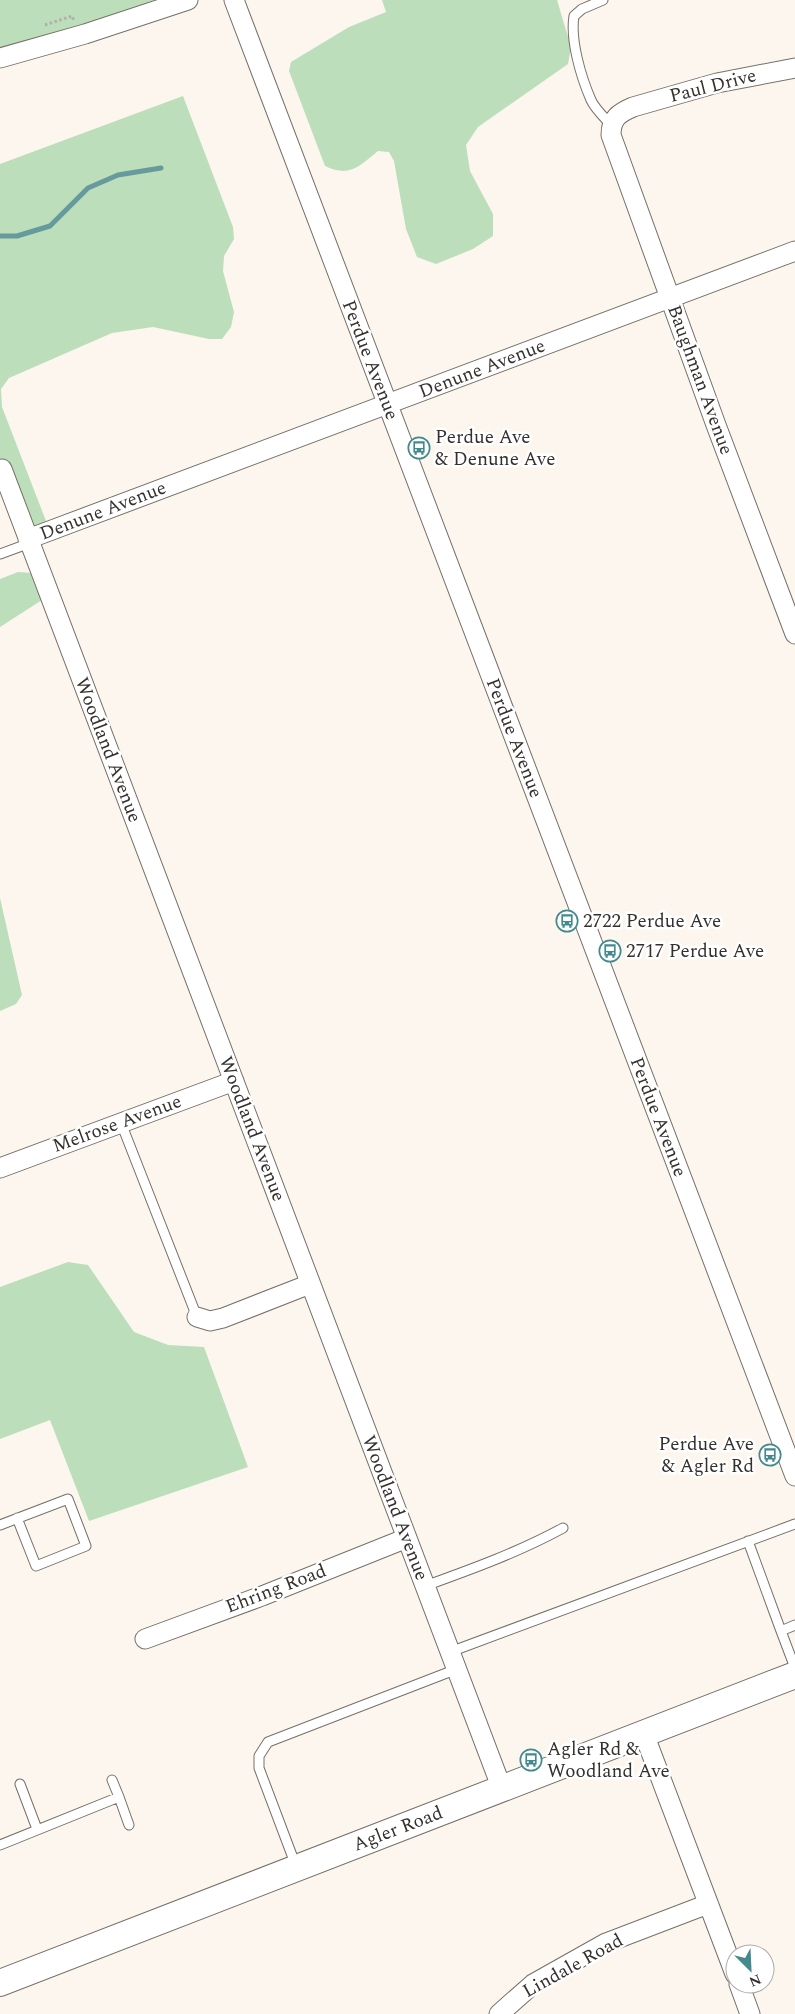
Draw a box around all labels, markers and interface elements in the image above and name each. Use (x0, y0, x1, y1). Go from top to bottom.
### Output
street label: Paul Drive (667, 61, 759, 111)
street label: Perdue Avenue (334, 296, 406, 424)
street label: Baughman Avenue (659, 301, 741, 459)
street label: Denune Avenue (415, 332, 549, 406)
place label: Perdue Ave & Denune Ave (435, 423, 555, 474)
bus stop icon: Perdue Ave & Denune Ave (407, 436, 431, 460)
street label: Denune Avenue (36, 474, 170, 548)
street label: Woodland Avenue (67, 673, 149, 827)
street label: Perdue Avenue (478, 674, 550, 802)
place label: 2722 Perdue Ave (583, 907, 721, 936)
bus stop icon: 2722 Perdue Ave (555, 909, 579, 933)
place label: 2717 Perdue Ave (626, 937, 764, 966)
bus stop icon: 2717 Perdue Ave (598, 939, 622, 963)
street label: Woodland Avenue (211, 1052, 293, 1206)
street label: Perdue Avenue (622, 1053, 694, 1181)
street label: Melrose Avenue (48, 1087, 186, 1161)
place label: Perdue Ave & Agler Rd (658, 1430, 754, 1481)
street label: Woodland Avenue (354, 1431, 436, 1585)
bus stop icon: Perdue Ave & Agler Rd (758, 1443, 782, 1467)
street label: Ehring Road (221, 1556, 331, 1622)
place label: Agler Rd & Woodland Ave (547, 1735, 670, 1786)
bus stop icon: Agler Rd & Woodland Ave (519, 1748, 543, 1772)
street label: Agler Road (349, 1799, 447, 1859)
street label: Lindale Road (517, 1926, 629, 2006)
north arrow (725, 1944, 775, 1994)
text: N (746, 1969, 765, 1992)

